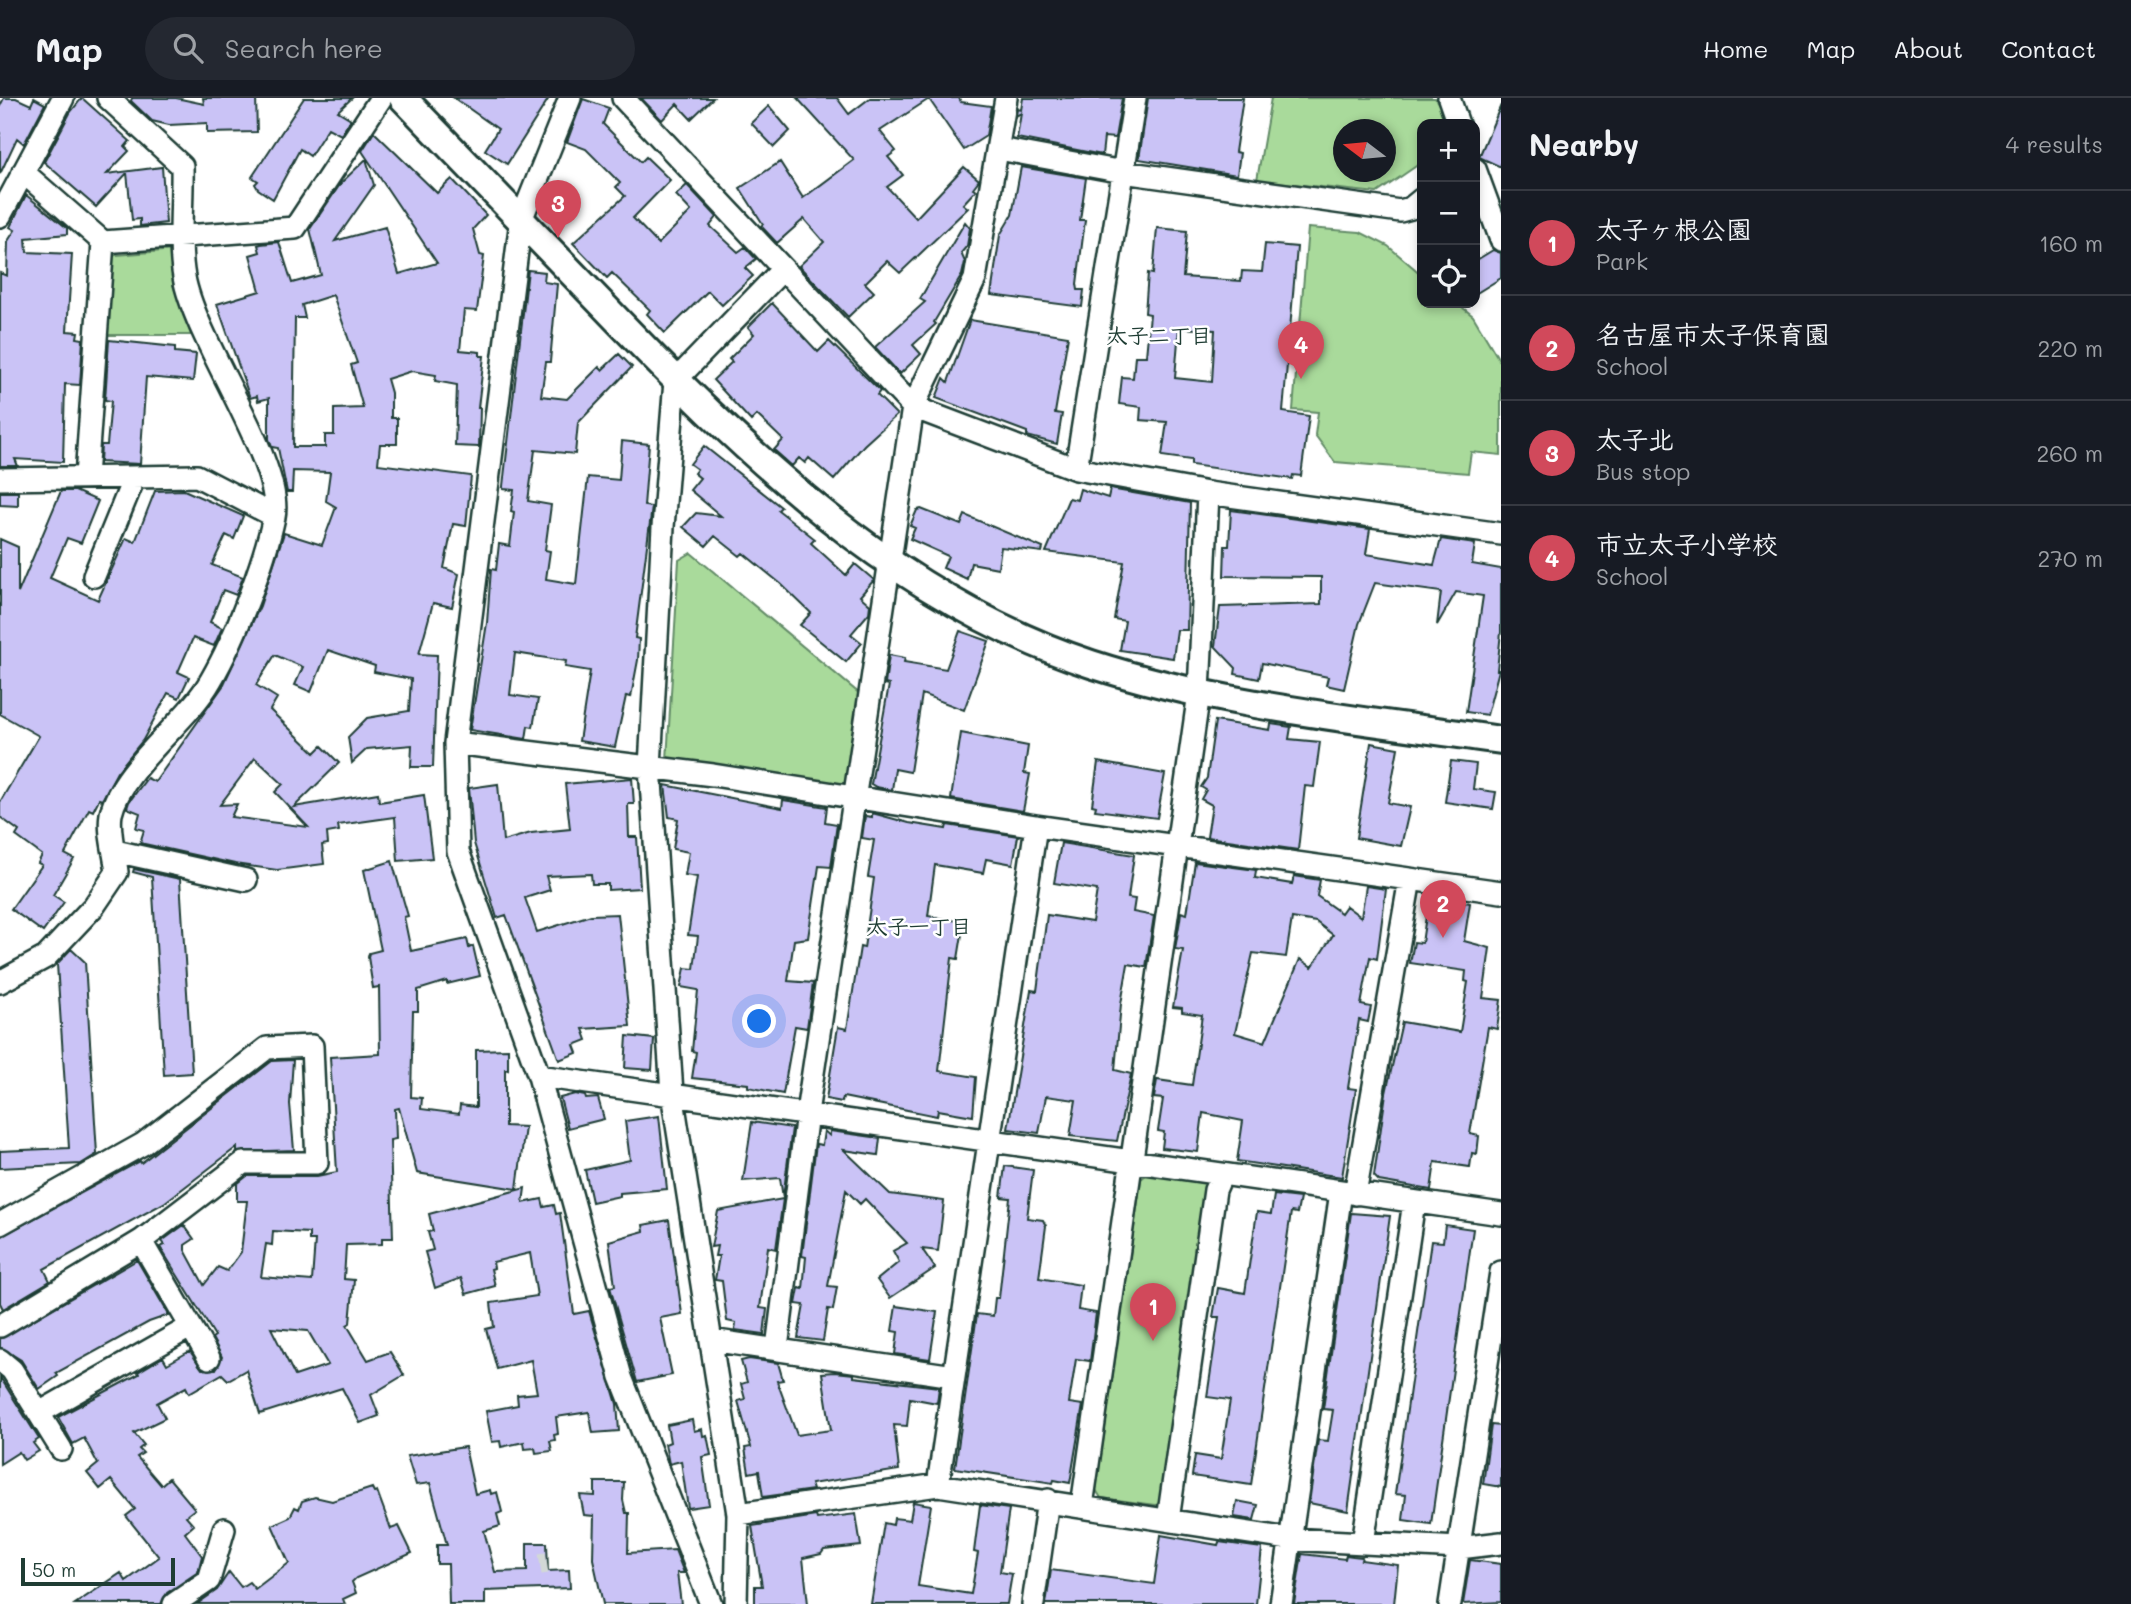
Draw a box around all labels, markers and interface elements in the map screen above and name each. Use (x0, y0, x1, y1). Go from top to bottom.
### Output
search box (145, 17, 635, 80)
text: Map (35, 27, 103, 70)
icon: search (169, 29, 207, 67)
text: Search here (225, 31, 383, 65)
text: Home (1703, 33, 1768, 64)
text: Map (1806, 33, 1855, 64)
text: About (1893, 33, 1963, 64)
text: Contact (2001, 33, 2096, 64)
north arrow (1333, 119, 1396, 182)
map controls (1417, 119, 1480, 308)
button: + (1417, 119, 1480, 182)
text: Nearby (1529, 124, 1639, 164)
text: 4 results (2006, 129, 2103, 159)
pin: 3 (535, 180, 581, 238)
button: − (1417, 182, 1480, 245)
text: 太子ヶ根公園 (1596, 212, 1752, 246)
text: 1 (1547, 228, 1557, 258)
text: 160 m (2039, 228, 2103, 258)
button: locate (1417, 245, 1480, 308)
text: Park (1596, 246, 1648, 276)
text: 名古屋市太子保育園 (1596, 317, 1830, 351)
district label: 太子二丁目 (1107, 321, 1212, 348)
pin: 4 (1278, 321, 1324, 379)
text: 2 (1546, 333, 1558, 363)
text: 220 m (2037, 333, 2103, 363)
text: School (1596, 351, 1669, 381)
text: 太子北 (1596, 422, 1674, 456)
text: 3 (1545, 438, 1559, 468)
text: 260 m (2036, 438, 2103, 468)
text: Bus stop (1596, 456, 1691, 486)
text: 市立太子小学校 (1596, 527, 1778, 561)
text: 4 (1545, 543, 1559, 573)
text: 270 m (2038, 543, 2103, 573)
text: School (1596, 561, 1669, 591)
pin: 2 (1420, 880, 1466, 938)
district label: 太子一丁目 (867, 912, 972, 939)
your location (742, 1004, 776, 1038)
pin: 1 (1130, 1283, 1176, 1341)
scale bar (21, 1555, 175, 1587)
text: 50 m (32, 1557, 76, 1582)

